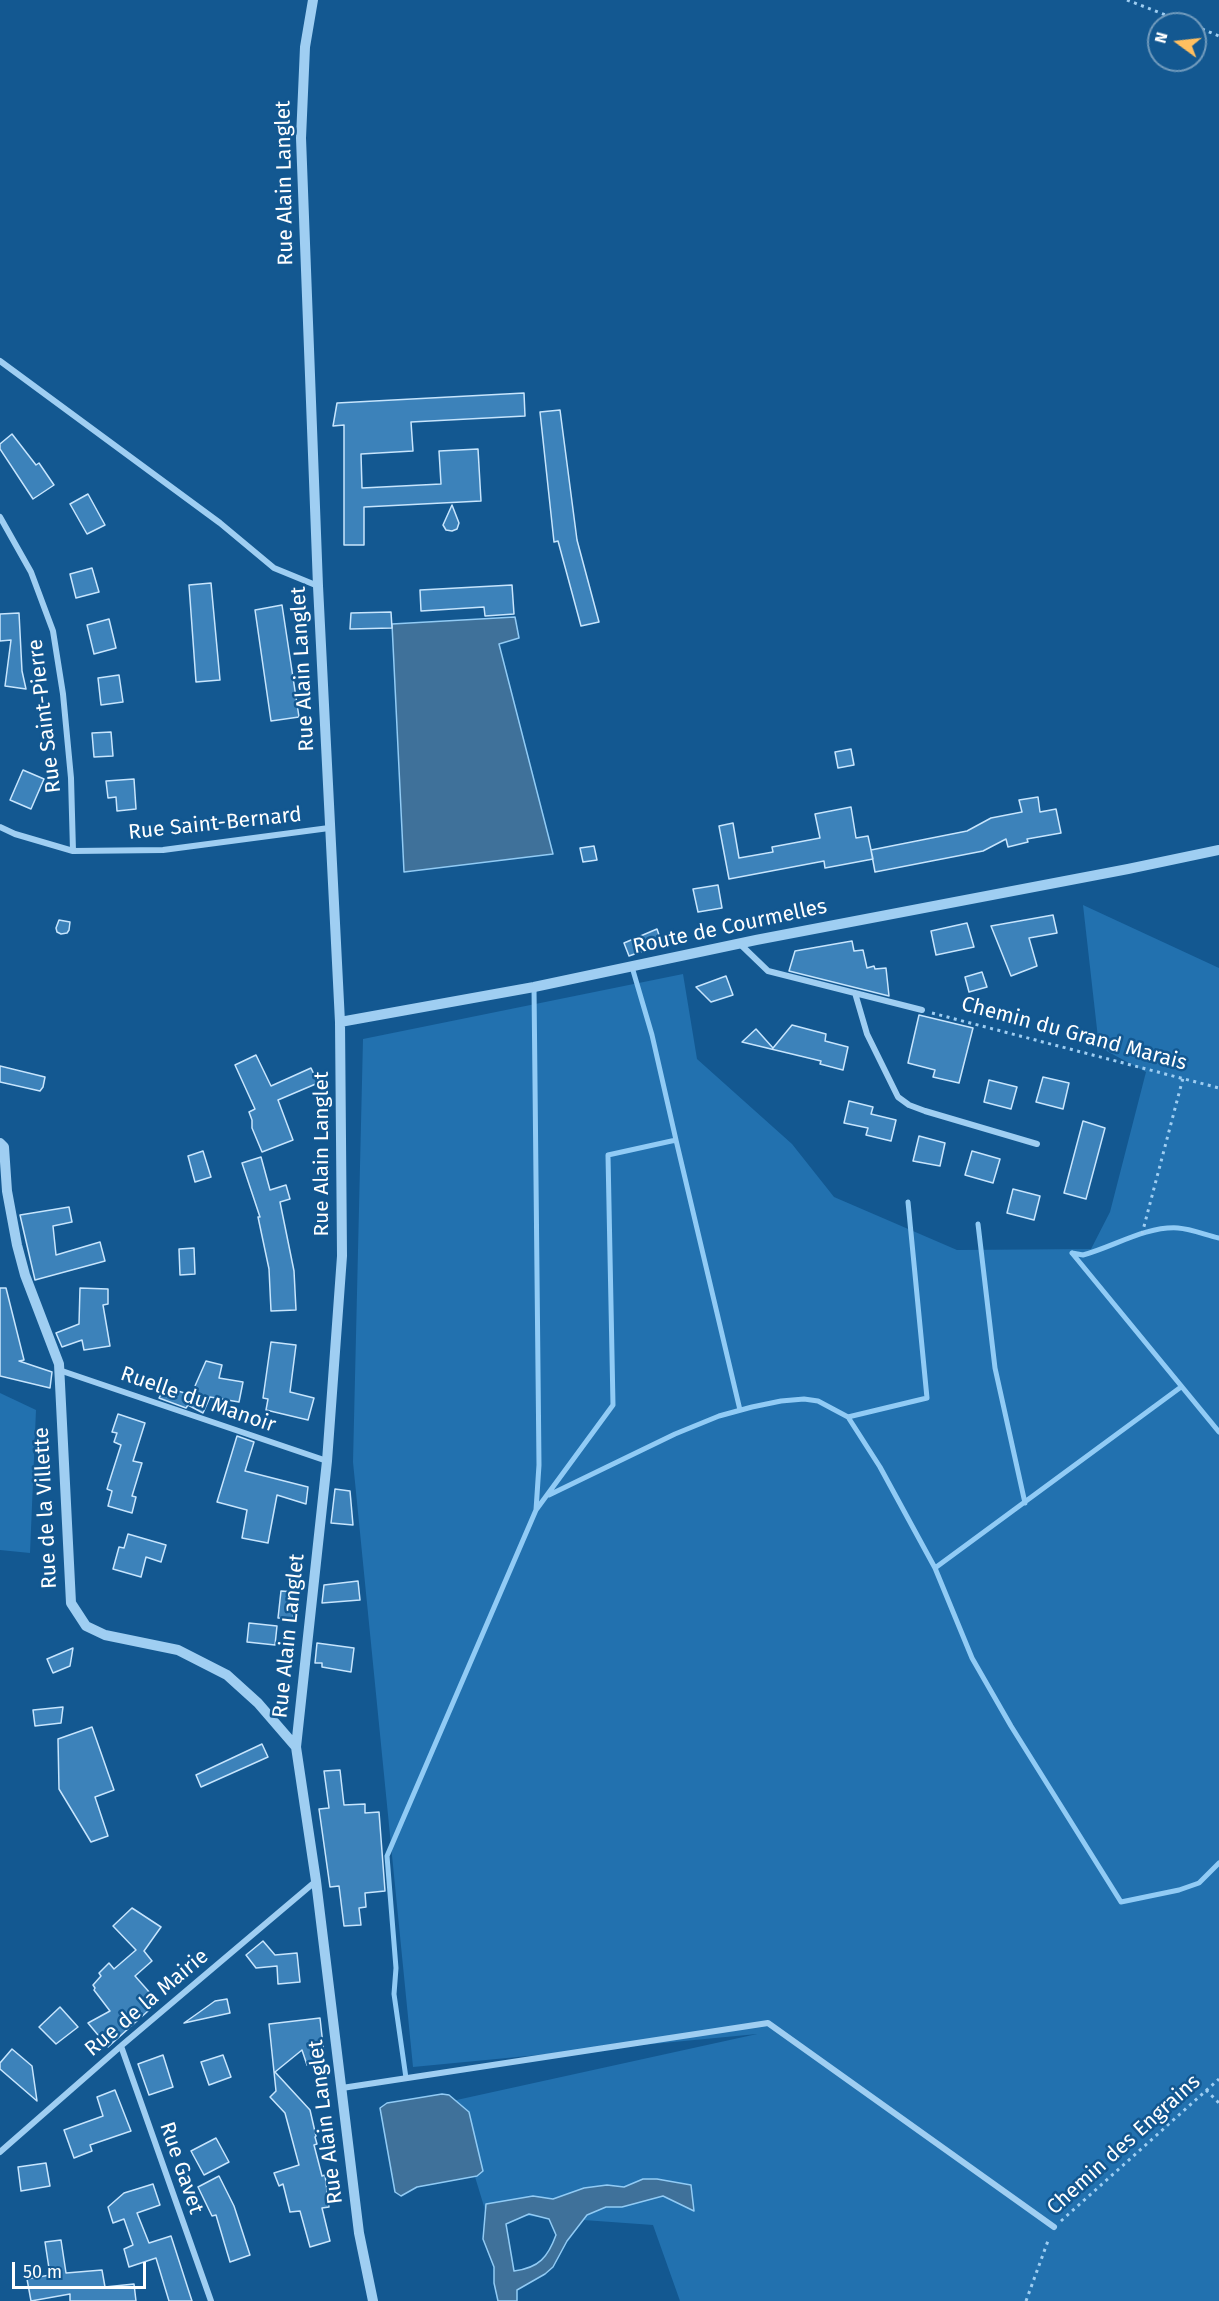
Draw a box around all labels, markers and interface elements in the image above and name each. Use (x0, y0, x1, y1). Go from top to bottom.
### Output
north arrow (1147, 12, 1207, 72)
text: N (1151, 30, 1172, 45)
street label: Rue Alain Langlet (271, 100, 299, 266)
street label: Rue Alain Langlet (286, 586, 320, 752)
street label: Rue Saint-Pierre (23, 638, 67, 794)
street label: Rue Saint-Bernard (127, 802, 303, 846)
street label: Route de Courmelles (631, 894, 829, 960)
street label: Chemin du Grand Marais (959, 992, 1189, 1076)
street label: Rue Alain Langlet (309, 1071, 335, 1237)
street label: Ruelle du Manoir (117, 1362, 279, 1438)
street label: Rue de la Villette (29, 1426, 63, 1590)
street label: Rue Alain Langlet (268, 1553, 310, 1719)
street label: Rue de la Mairie (80, 1944, 214, 2062)
street label: Rue Alain Langlet (303, 2038, 349, 2206)
street label: Chemin des Engrains (1042, 2070, 1206, 2220)
street label: Rue Gavet (154, 2119, 208, 2217)
scale bar (15, 2250, 148, 2288)
text: 50 m (23, 2261, 62, 2283)

